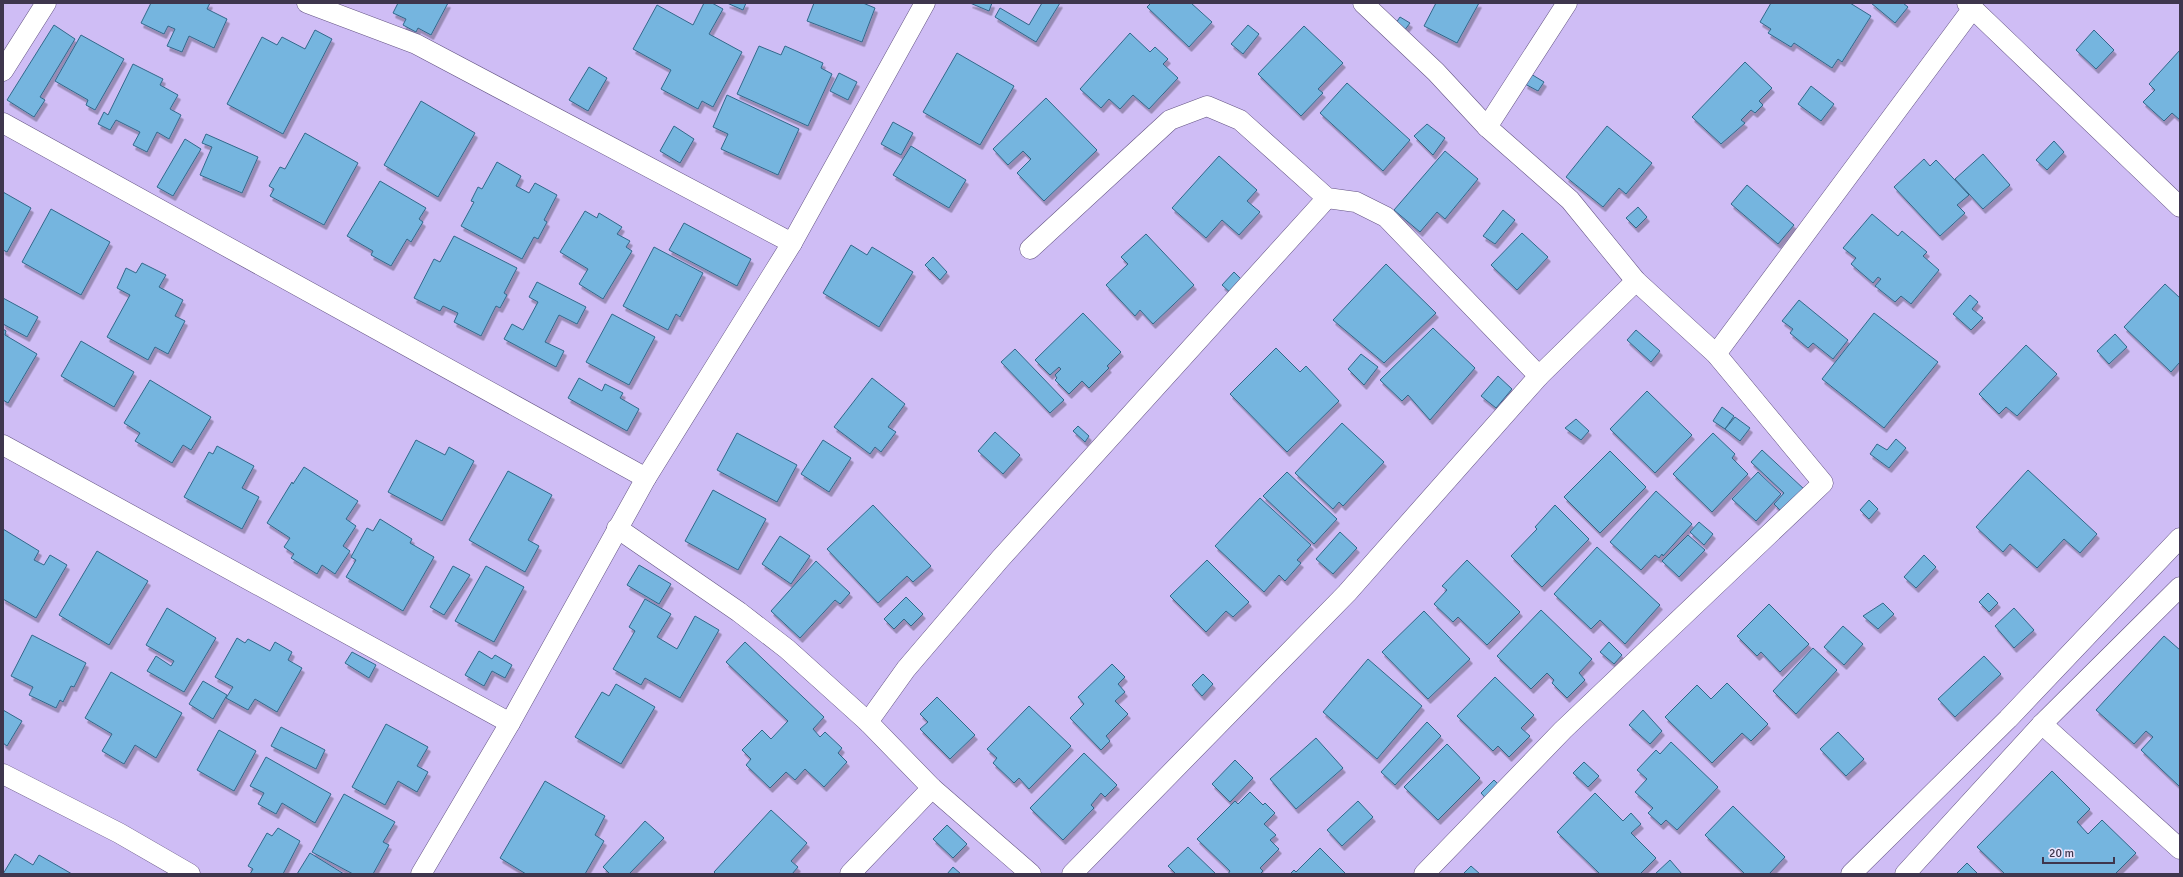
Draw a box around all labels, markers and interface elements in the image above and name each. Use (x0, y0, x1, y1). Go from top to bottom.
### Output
scale bar (2043, 839, 2114, 865)
text: 20 m (2049, 846, 2074, 861)

